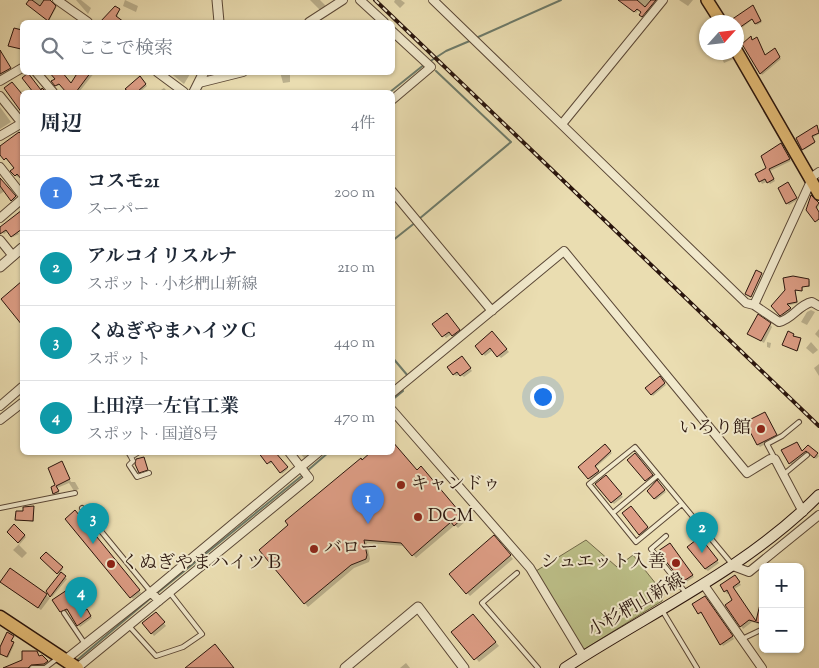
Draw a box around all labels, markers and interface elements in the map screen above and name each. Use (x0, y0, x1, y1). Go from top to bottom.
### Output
north arrow (699, 15, 744, 60)
search box (20, 20, 395, 75)
icon: search (38, 34, 66, 62)
text: ここで検索 (78, 36, 173, 63)
text: 周辺 (40, 110, 82, 140)
text: 4件 (351, 113, 375, 136)
text: コスモ21 (87, 169, 159, 196)
text: 1 (53, 182, 59, 205)
text: 200 m (334, 182, 375, 205)
text: スーパー (87, 199, 149, 222)
text: アルコイリスルナ (87, 244, 237, 271)
text: 2 (52, 257, 60, 280)
text: 210 m (337, 257, 375, 280)
text: スポット · 小杉椚山新線 (87, 274, 258, 297)
text: くぬぎやまハイツＣ (87, 319, 258, 346)
text: 3 (53, 332, 59, 355)
text: 440 m (334, 332, 375, 355)
text: スポット (87, 349, 151, 372)
your location (530, 384, 556, 410)
text: 上田淳一左官工業 (87, 394, 239, 421)
text: 4 (52, 407, 60, 430)
text: 470 m (334, 407, 375, 430)
place label: いろり館 (679, 416, 751, 442)
marker: いろり館 (755, 423, 767, 435)
text: スポット · 国道8号 (87, 424, 218, 447)
place label: キャンドゥ (411, 472, 501, 498)
marker: キャンドゥ (395, 479, 407, 491)
pin: 1 (352, 483, 384, 524)
pin: 3 (77, 503, 109, 544)
place label: DCM (428, 504, 474, 530)
marker: DCM (412, 511, 424, 523)
pin: 2 (686, 512, 718, 553)
place label: バロー (324, 536, 378, 562)
marker: バロー (308, 543, 320, 555)
place label: シュエット入善 (541, 550, 666, 576)
place label: くぬぎやまハイツＢ (121, 551, 283, 577)
marker: シュエット入善 (670, 557, 682, 569)
marker: くぬぎやまハイツＢ (105, 558, 117, 570)
map controls (759, 563, 804, 653)
button: + (759, 563, 804, 608)
street label: 小杉椚山新線 (584, 568, 690, 644)
pin: 4 (65, 577, 97, 618)
button: − (759, 608, 804, 653)

